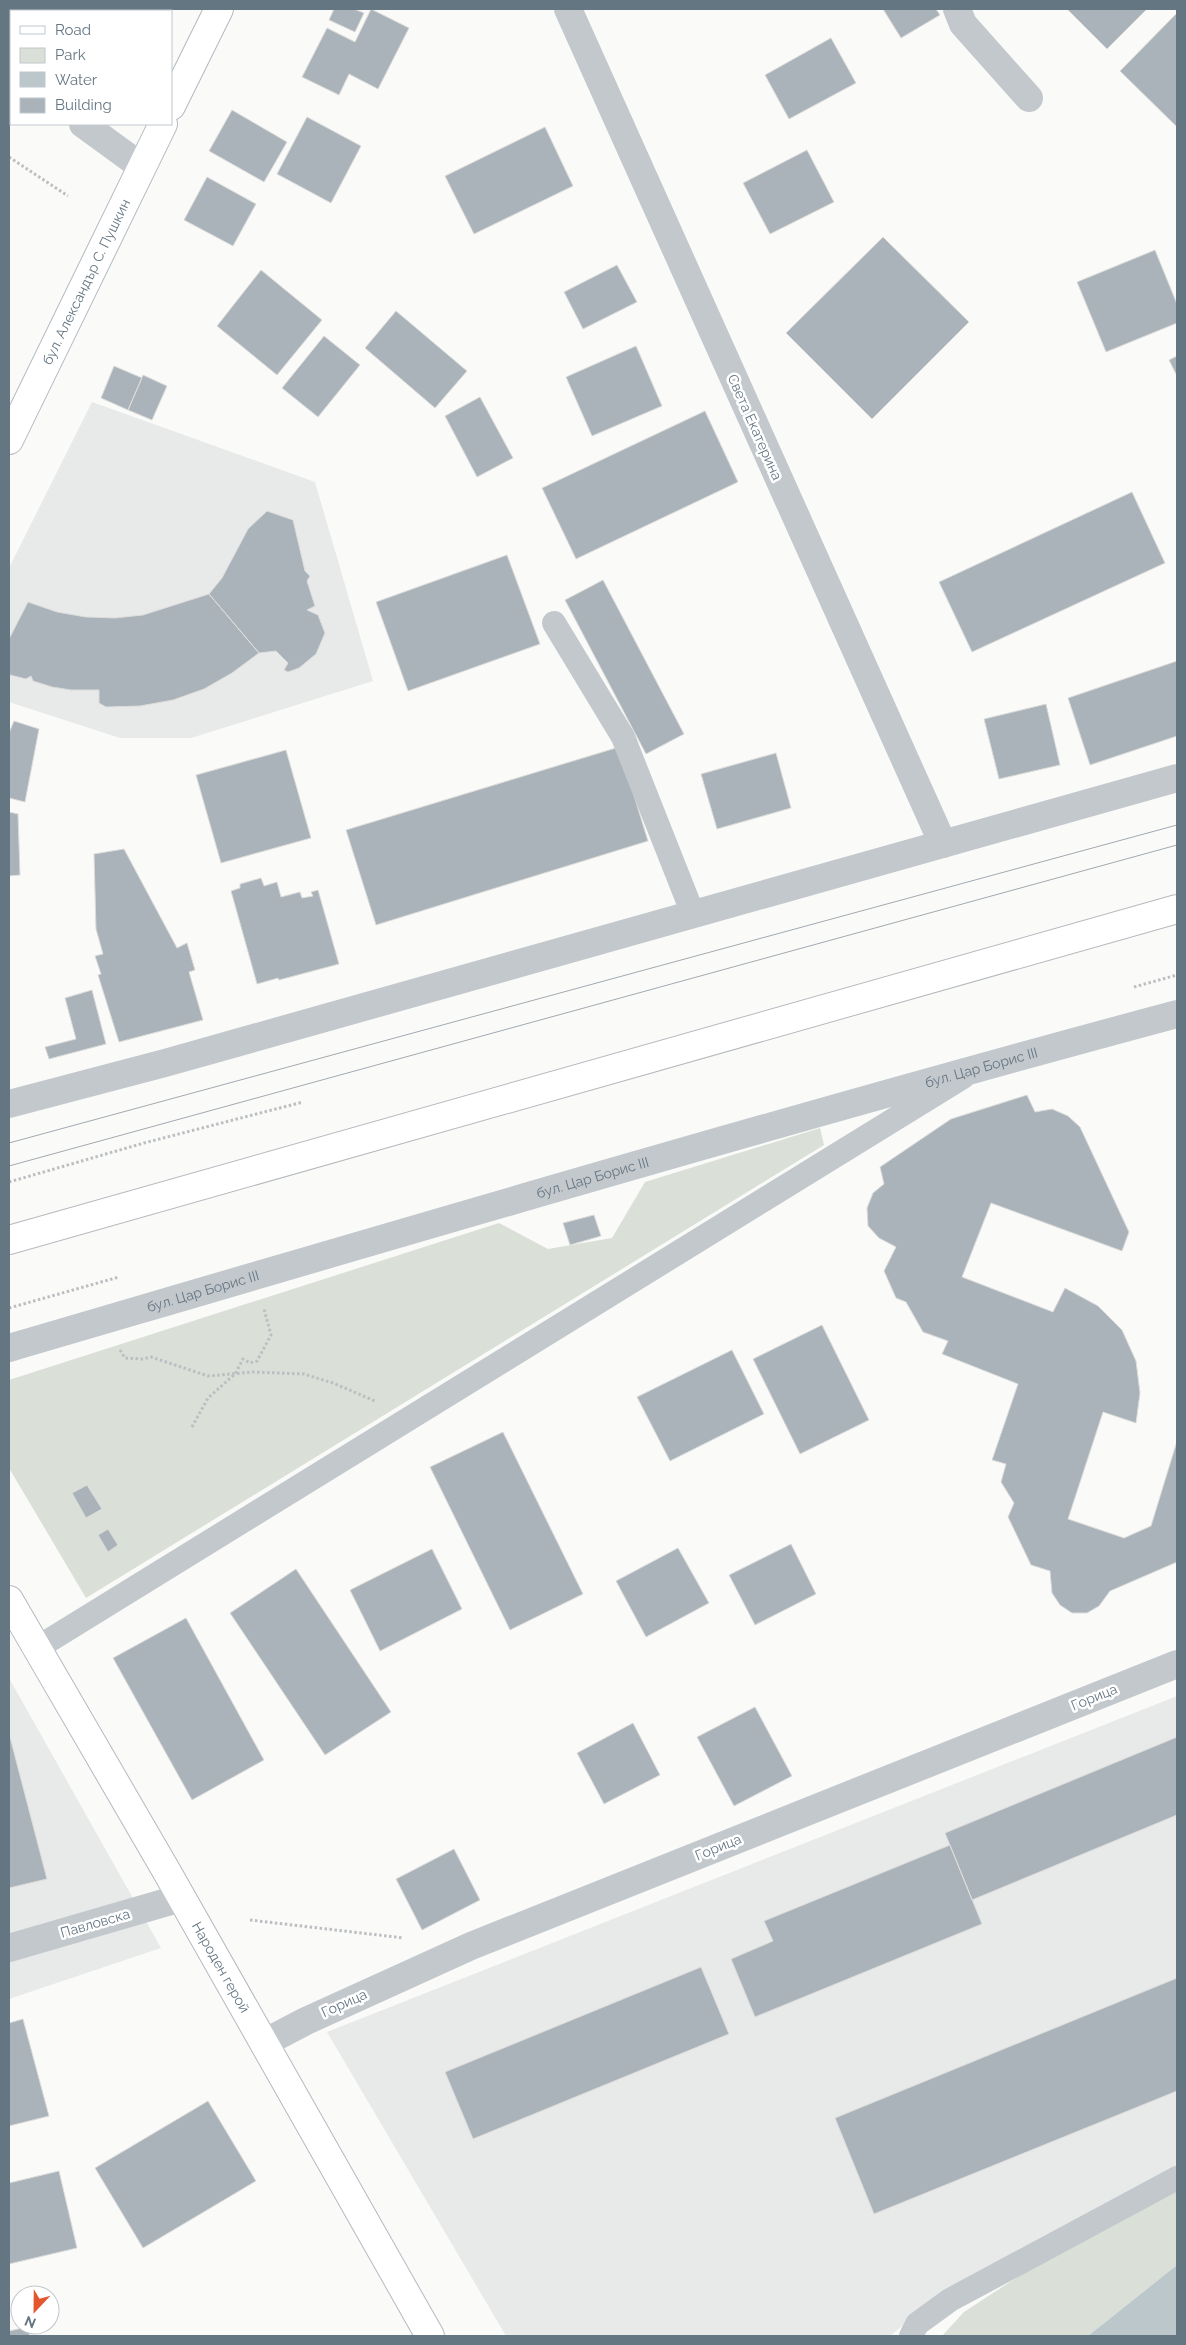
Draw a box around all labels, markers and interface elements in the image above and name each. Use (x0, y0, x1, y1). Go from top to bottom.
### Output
legend (10, 10, 172, 125)
text: Road (55, 21, 91, 39)
text: Park (55, 46, 86, 64)
text: Water (55, 71, 98, 89)
text: Building (55, 96, 112, 114)
street label: бул. Александър С. Пушкин (39, 196, 133, 367)
street label: Света Екатерина (725, 372, 785, 482)
street label: бул. Цар Борис III (923, 1044, 1040, 1091)
street label: бул. Цар Борис III (535, 1154, 651, 1201)
street label: бул. Цар Борис III (145, 1267, 261, 1315)
street label: Горица (1069, 1681, 1119, 1713)
street label: Горица (693, 1831, 743, 1863)
street label: Павловска (58, 1905, 132, 1941)
street label: Народен герой (189, 1919, 253, 2016)
street label: Горица (319, 1986, 369, 2020)
north arrow (10, 2285, 60, 2335)
text: N (22, 2313, 38, 2331)

